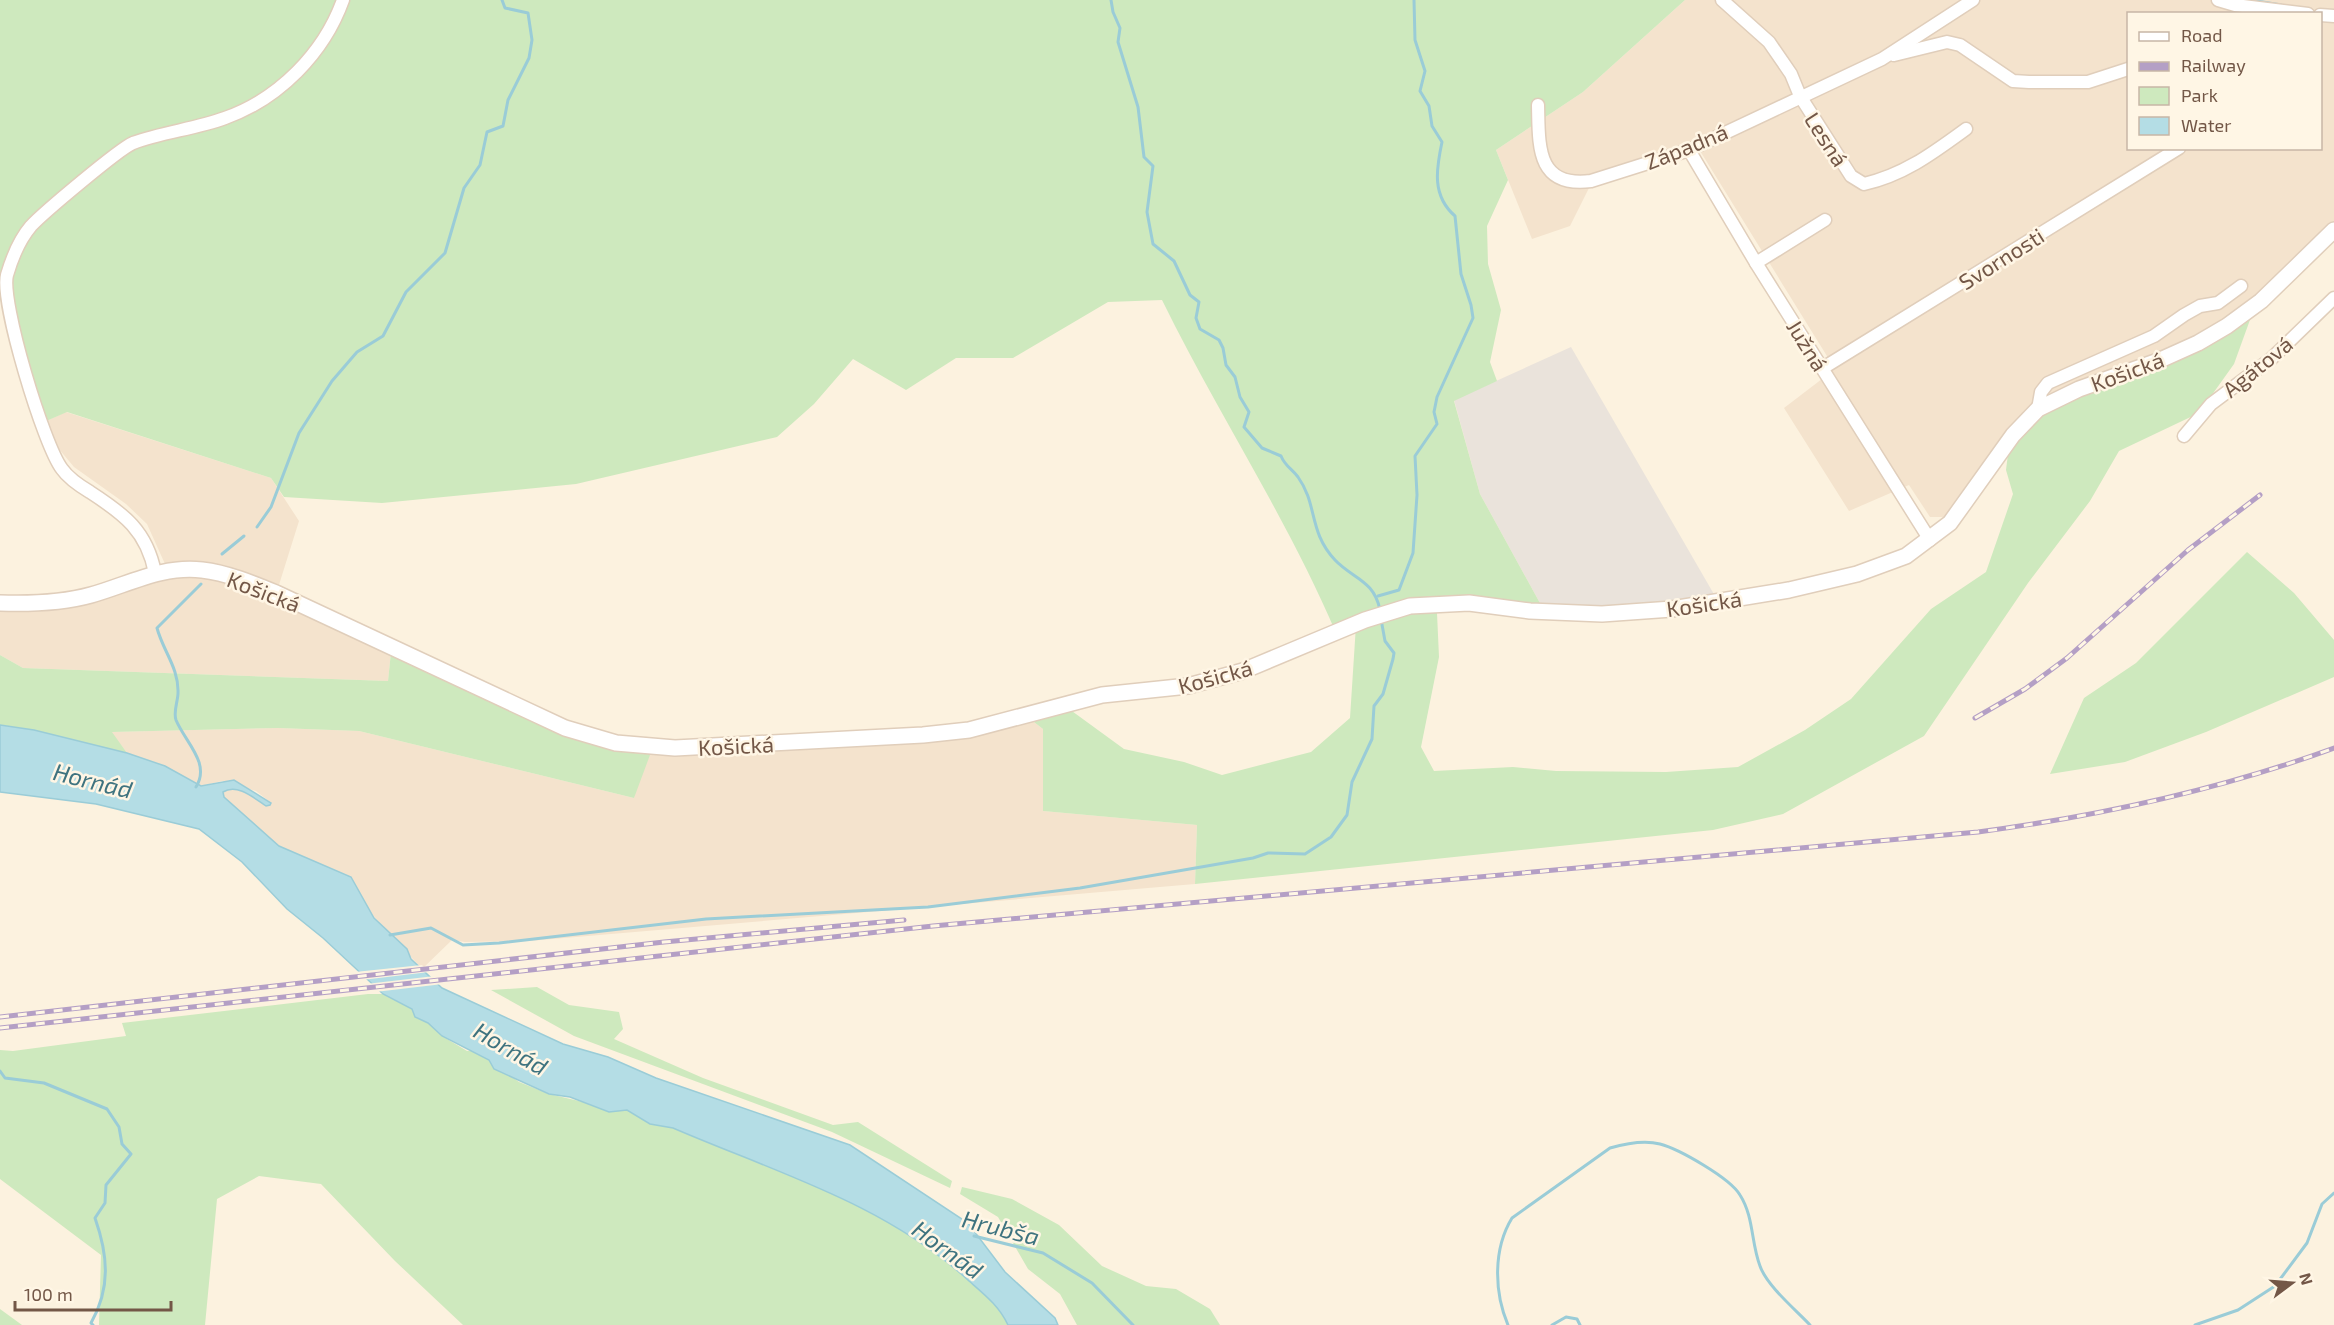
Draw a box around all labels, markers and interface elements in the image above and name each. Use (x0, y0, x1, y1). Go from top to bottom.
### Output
legend (2127, 12, 2322, 150)
text: Road (2181, 24, 2222, 46)
text: Railway (2181, 54, 2246, 76)
text: Park (2181, 84, 2218, 106)
street label: Lesná (1800, 107, 1854, 171)
text: Water (2181, 114, 2231, 136)
street label: Západná (1641, 118, 1731, 174)
street label: Svornosti (1954, 222, 2048, 294)
street label: Južná (1782, 314, 1834, 376)
street label: Agátová (2217, 330, 2297, 402)
street label: Košická (2087, 346, 2167, 396)
street label: Košická (224, 565, 304, 617)
street label: Košická (1665, 585, 1743, 621)
street label: Košická (1175, 654, 1255, 698)
street label: Košická (697, 730, 775, 760)
water label: Hornád (50, 756, 136, 804)
water label: Hornád (469, 1015, 553, 1081)
water label: Hrubša (959, 1203, 1043, 1251)
water label: Hornád (907, 1214, 989, 1285)
north arrow (2262, 1253, 2322, 1313)
text: N (2296, 1271, 2318, 1287)
scale bar (15, 1274, 171, 1312)
text: 100 m (24, 1283, 73, 1305)

